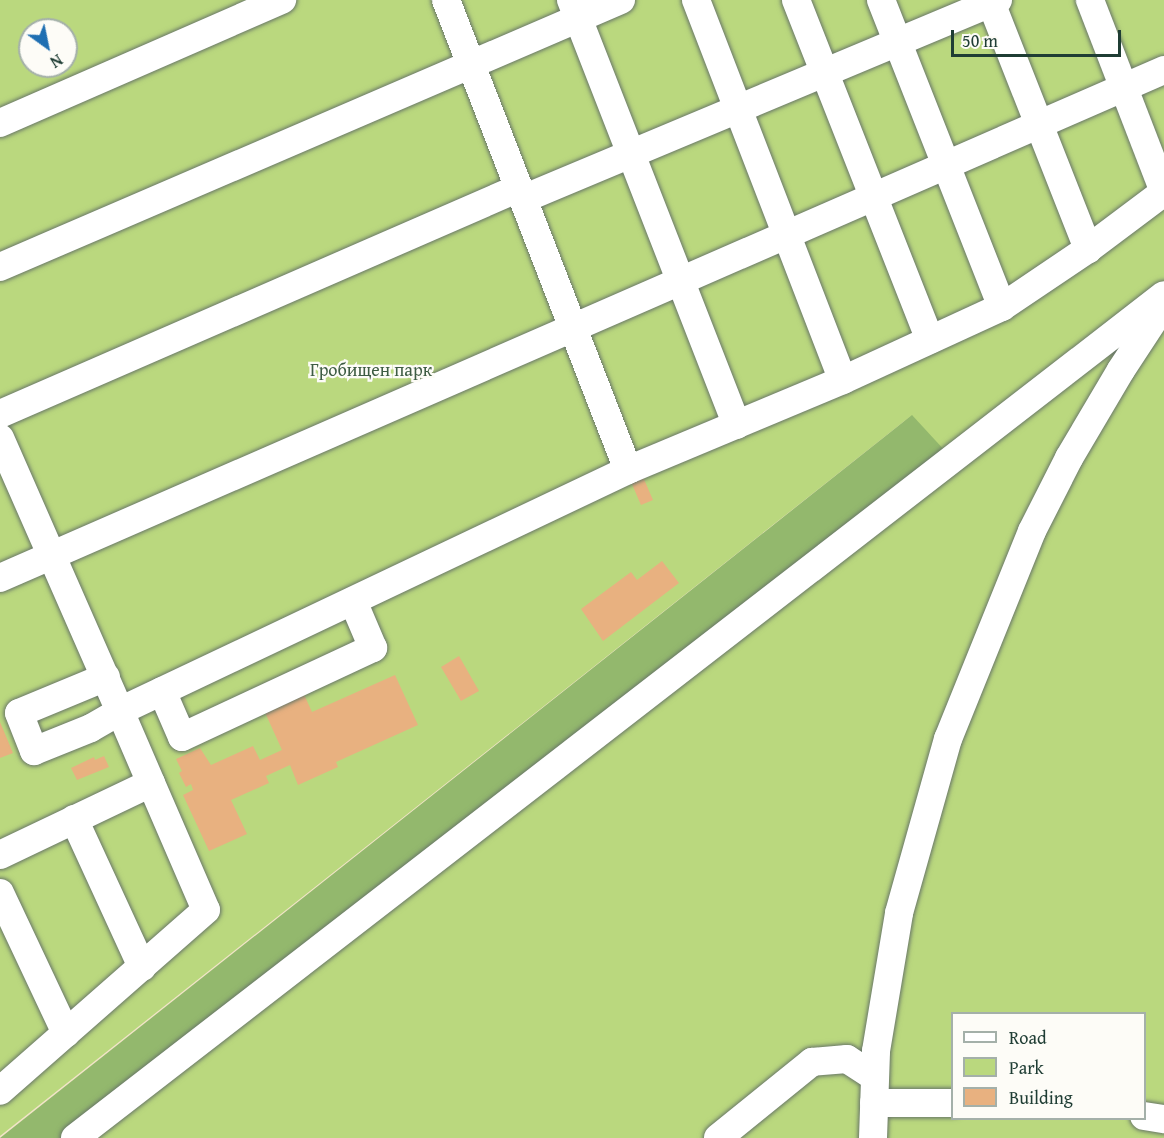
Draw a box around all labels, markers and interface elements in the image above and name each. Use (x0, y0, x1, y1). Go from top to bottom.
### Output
north arrow (18, 18, 78, 78)
scale bar (954, 18, 1124, 56)
text: 50 m (962, 27, 998, 54)
text: N (46, 48, 68, 74)
park label: Гробищен парк (310, 359, 432, 381)
legend (951, 1012, 1146, 1120)
text: Road (1009, 1024, 1047, 1051)
text: Park (1009, 1054, 1044, 1081)
text: Building (1009, 1084, 1073, 1111)

